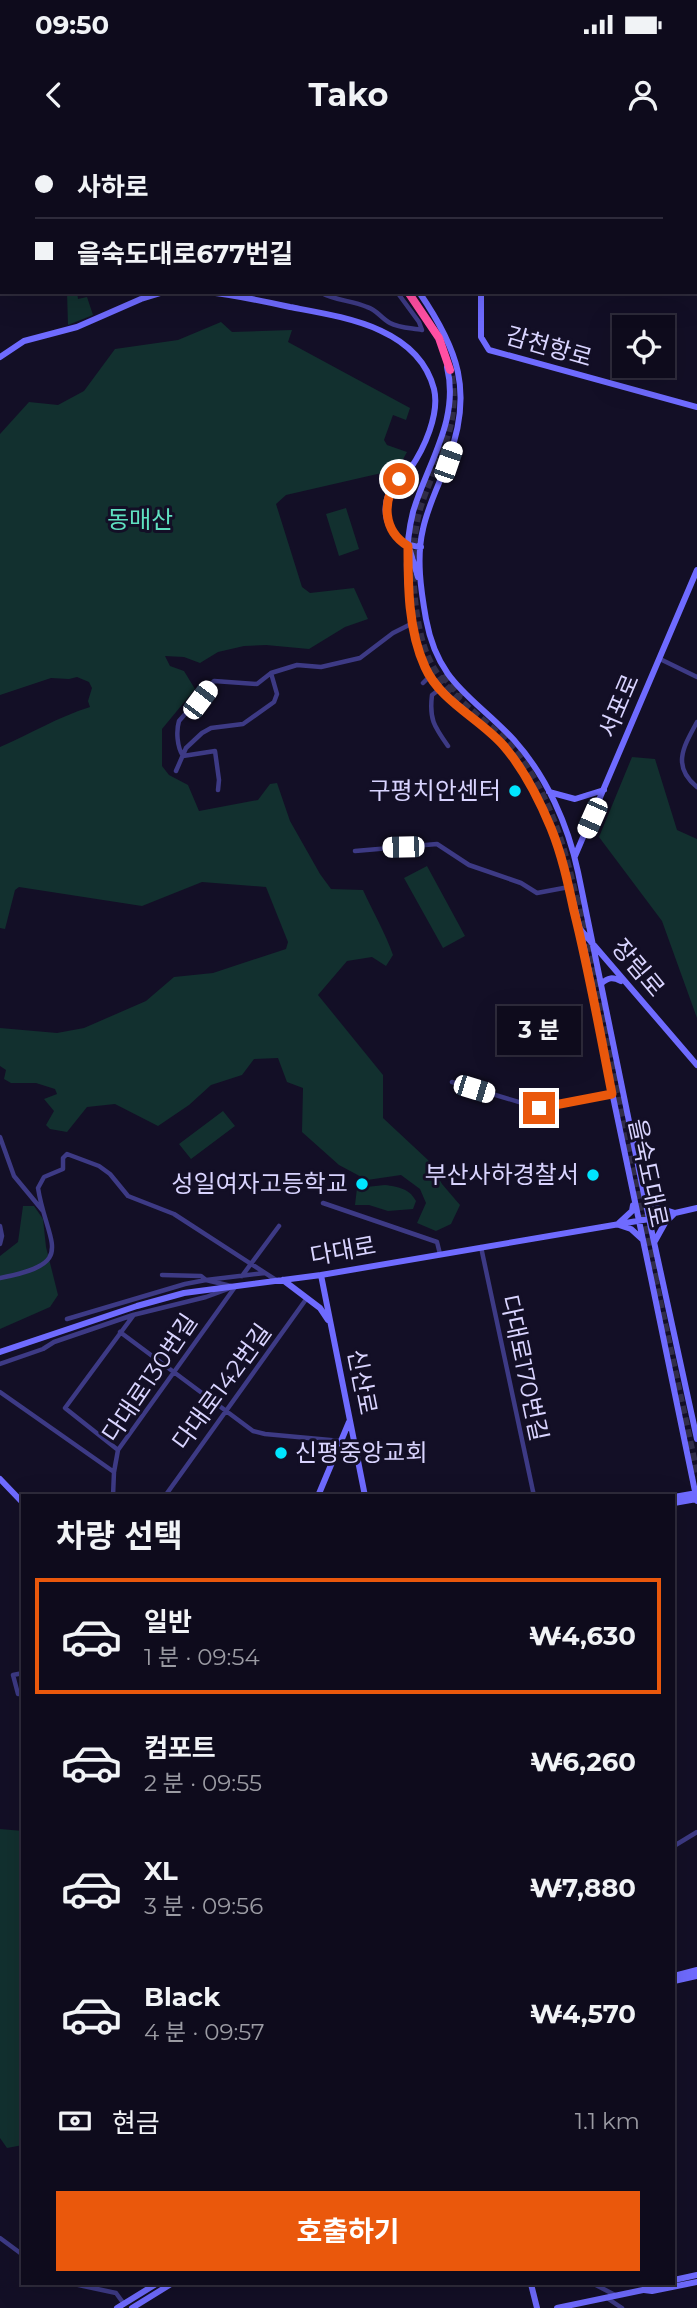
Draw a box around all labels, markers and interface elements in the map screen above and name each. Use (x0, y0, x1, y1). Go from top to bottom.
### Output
text: 09:50 (35, 9, 109, 41)
text: Tako (309, 75, 388, 114)
icon: back (35, 76, 73, 114)
icon: person (624, 76, 662, 114)
text: 사하로 (77, 171, 149, 203)
text: 을숙도대로677번길 (77, 238, 293, 270)
map controls (612, 315, 675, 378)
button: locate (612, 315, 675, 378)
street label: 감천항로 (503, 320, 596, 373)
car (432, 439, 465, 485)
route start (383, 463, 415, 495)
park label: 동매산 (107, 505, 173, 534)
street label: 서포로 (592, 670, 645, 742)
car (179, 677, 222, 723)
place label: 구평치안센터 (369, 776, 501, 805)
marker: 구평치안센터 (507, 783, 523, 799)
car (574, 795, 611, 841)
car (382, 836, 425, 858)
street label: 장림로 (606, 933, 671, 1002)
callout: 3 분 (497, 1006, 581, 1056)
text: 3 분 (518, 1016, 560, 1044)
car (451, 1073, 498, 1105)
route end (523, 1092, 555, 1124)
street label: 을숙도대로 (623, 1116, 674, 1230)
place label: 부산사하경찰서 (424, 1160, 579, 1189)
marker: 부산사하경찰서 (585, 1167, 601, 1183)
place label: 성일여자고등학교 (171, 1169, 348, 1198)
marker: 성일여자고등학교 (354, 1176, 370, 1192)
street label: 다대로 (308, 1230, 378, 1271)
street label: 다대로170번길 (495, 1292, 554, 1444)
street label: 다대로130번길 (96, 1308, 203, 1447)
street label: 다대로142번길 (166, 1318, 277, 1455)
street label: 신산로 (342, 1347, 383, 1417)
place label: 신평중앙교회 (295, 1438, 427, 1467)
marker: 신평중앙교회 (273, 1445, 289, 1461)
text: 차량 선택 (56, 1516, 183, 1555)
icon: car (60, 1605, 123, 1668)
text: 일반 (144, 1606, 192, 1638)
text: ₩4,630 (529, 1620, 636, 1652)
text: 1 분 · 09:54 (144, 1643, 260, 1671)
icon: car (60, 1731, 123, 1794)
text: 컴포트 (144, 1732, 216, 1764)
text: ₩6,260 (530, 1746, 636, 1778)
text: 2 분 · 09:55 (144, 1769, 262, 1797)
text: XL (144, 1855, 178, 1887)
icon: car (60, 1857, 123, 1920)
text: ₩7,880 (530, 1872, 636, 1904)
text: 3 분 · 09:56 (144, 1892, 263, 1920)
text: Black (144, 1981, 220, 2013)
icon: car (60, 1983, 123, 2046)
text: ₩4,570 (530, 1998, 636, 2030)
text: 4 분 · 09:57 (144, 2018, 265, 2046)
icon: cash (56, 2102, 94, 2140)
text: 현금 (112, 2107, 160, 2139)
text: 1.1 km (575, 2107, 640, 2135)
button: 호출하기 (56, 2191, 640, 2271)

